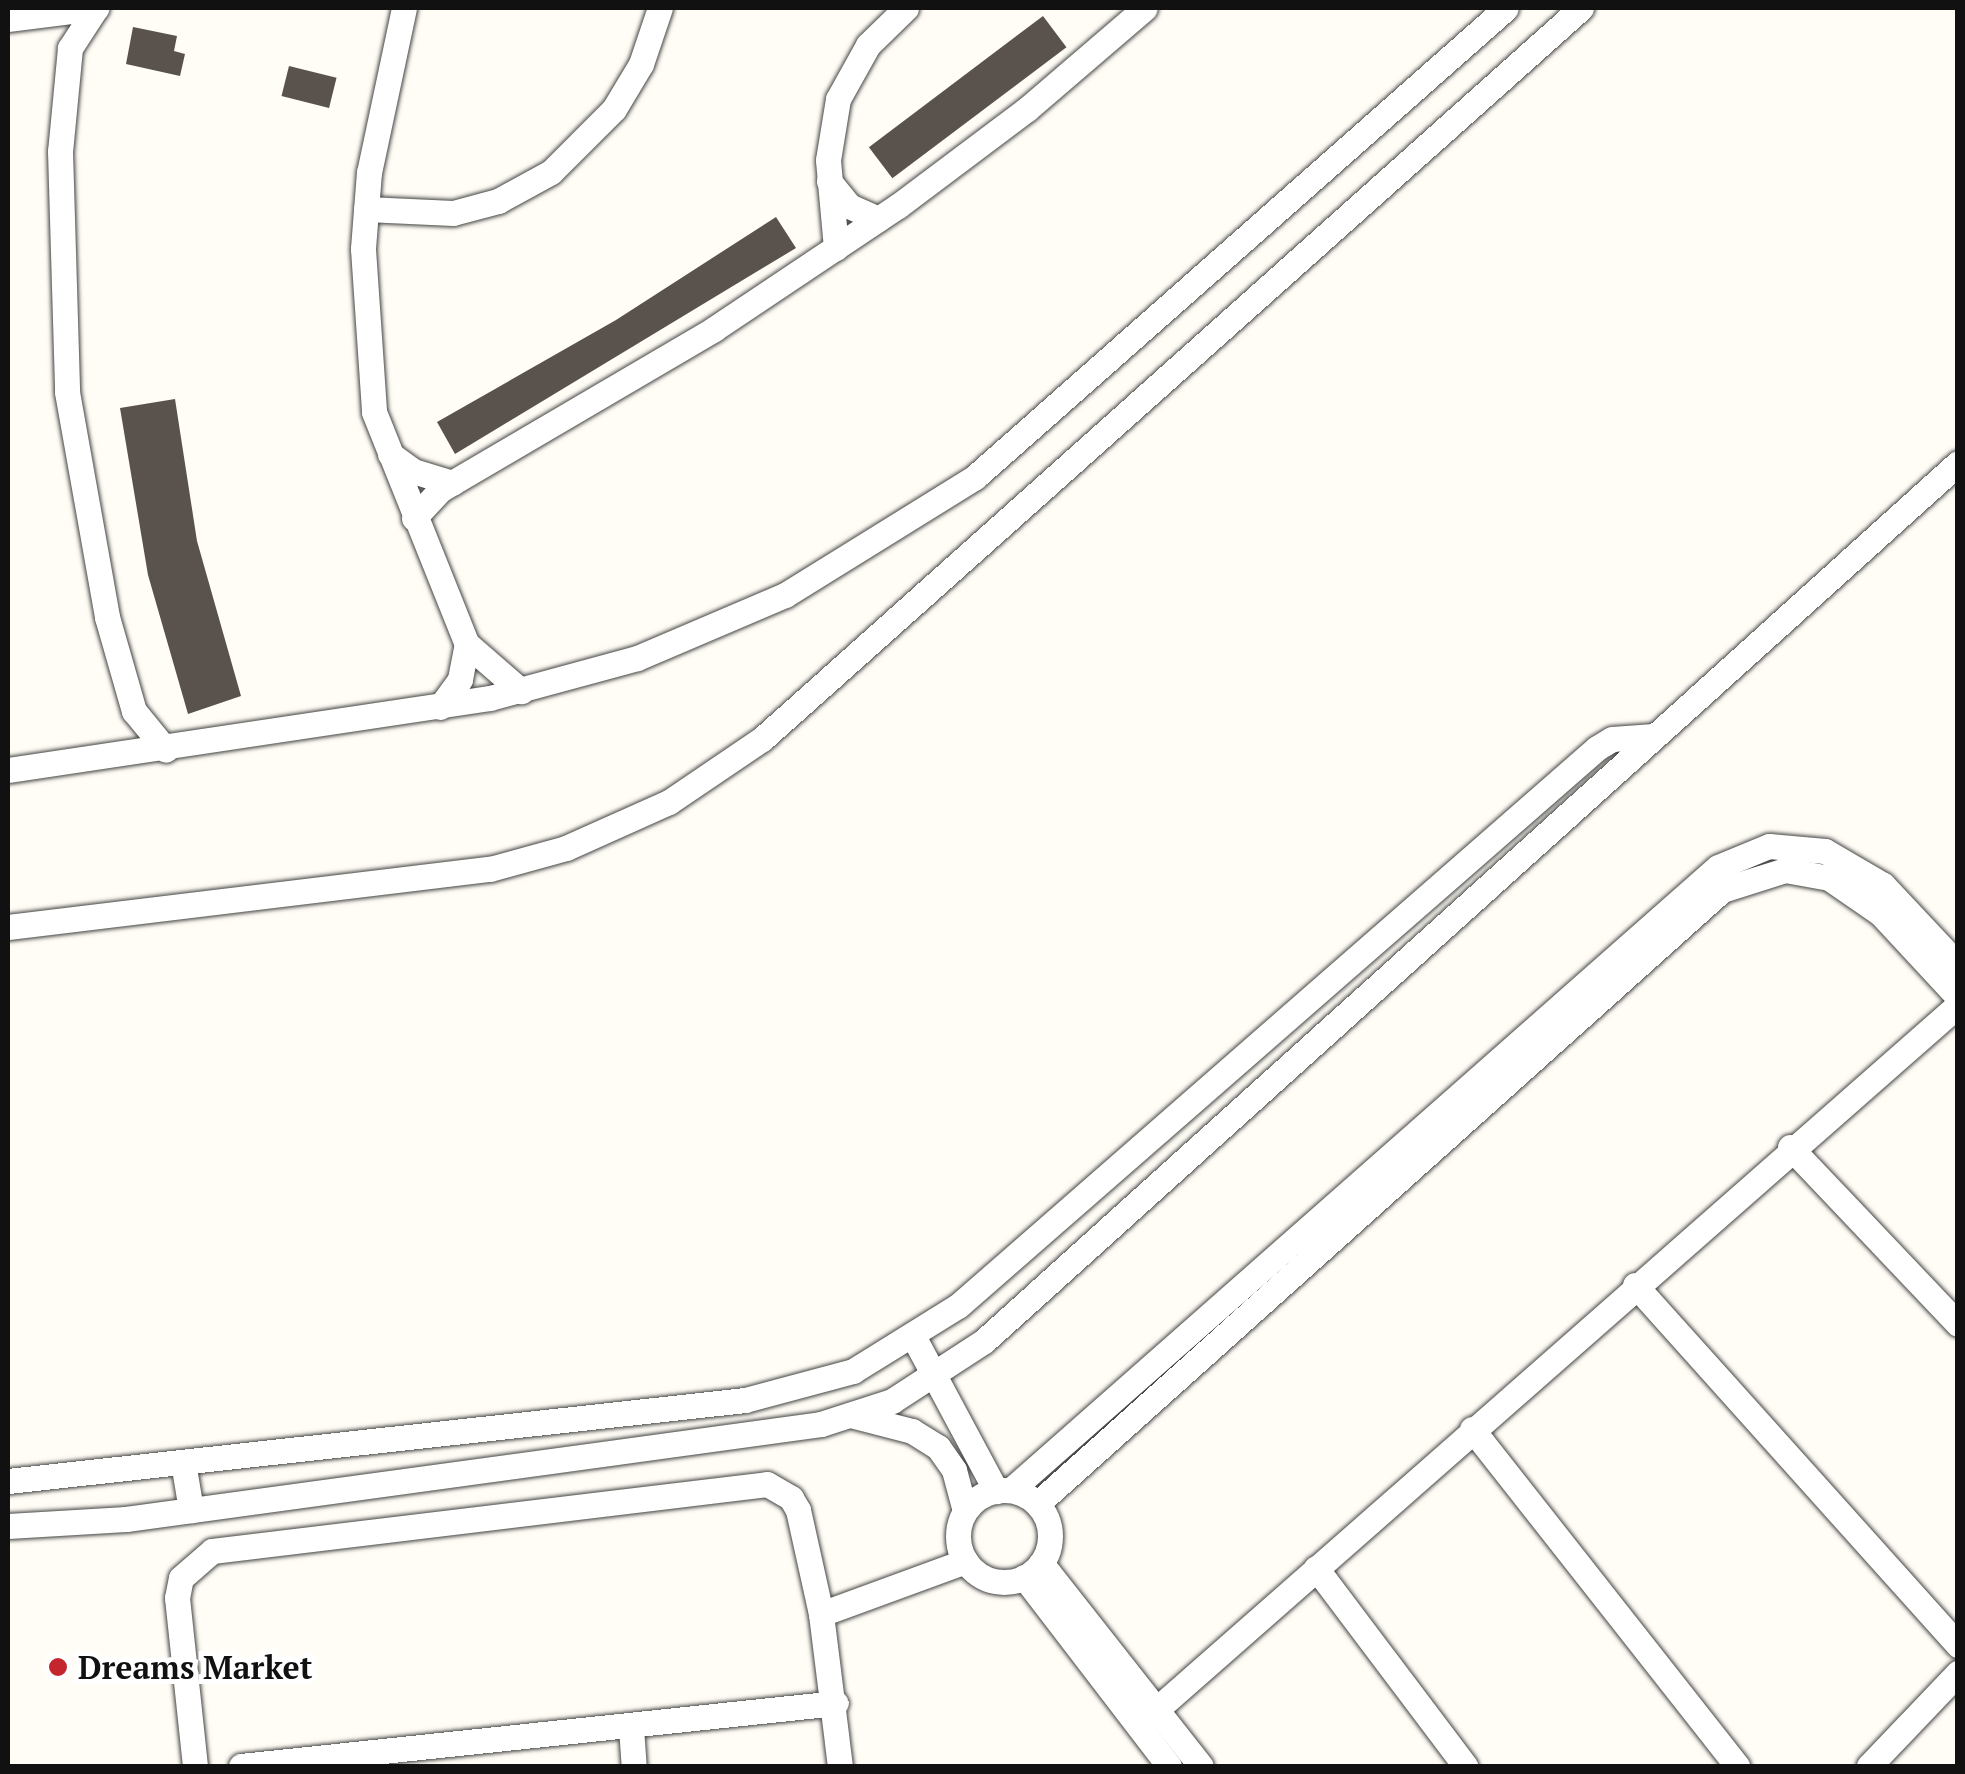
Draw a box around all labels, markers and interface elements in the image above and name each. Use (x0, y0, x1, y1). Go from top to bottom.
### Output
place label: Dreams Market (78, 1648, 313, 1686)
marker: Dreams Market (47, 1656, 69, 1678)

